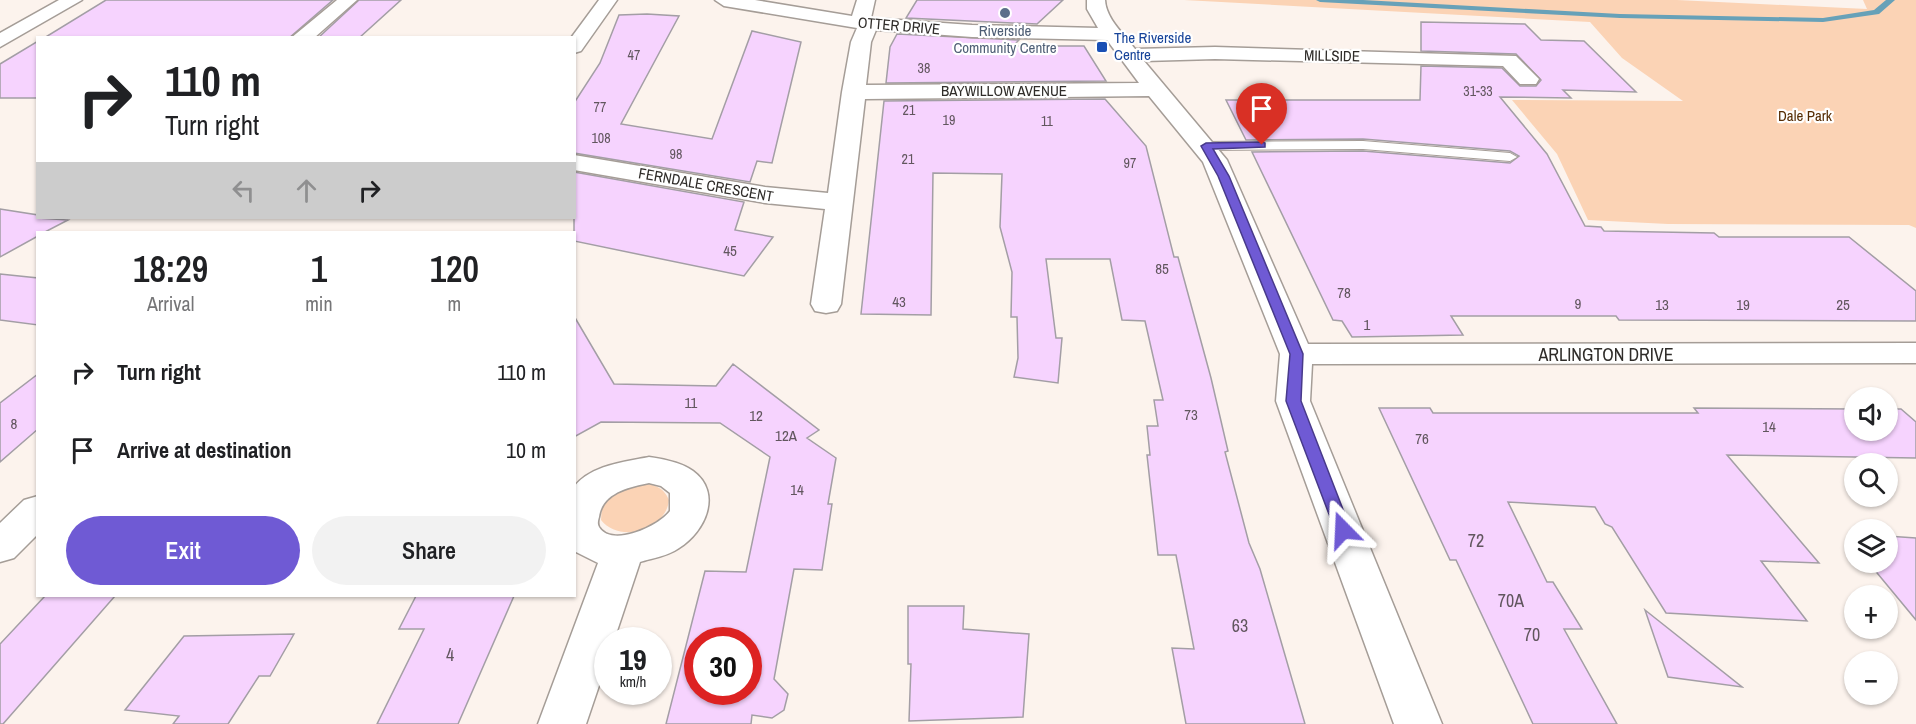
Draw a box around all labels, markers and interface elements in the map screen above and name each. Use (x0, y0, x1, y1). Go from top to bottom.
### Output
marker: Riverside Community Centre (998, 6, 1012, 20)
street label: OTTER DRIVE (857, 11, 941, 40)
place label: Riverside Community Centre (953, 20, 1057, 58)
place label: The Riverside Centre (1114, 27, 1191, 65)
marker: The Riverside Centre (1095, 40, 1109, 54)
street label: MILLSIDE (1304, 45, 1360, 66)
house number: 47 (628, 46, 640, 64)
text: 110 m (165, 53, 261, 109)
house number: 38 (918, 59, 930, 77)
icon: right (66, 60, 144, 138)
street label: BAYWILLOW AVENUE (941, 80, 1067, 101)
house number: 31-33 (1463, 82, 1493, 100)
pin (1236, 83, 1287, 145)
icon: arrive (1245, 92, 1278, 125)
house number: 77 (594, 98, 606, 116)
house number: 21 (903, 101, 916, 119)
park label: Dale Park (1778, 105, 1833, 126)
text: Turn right (165, 107, 259, 143)
house number: 19 (943, 111, 955, 129)
house number: 11 (1041, 112, 1054, 130)
house number: 108 (591, 129, 611, 147)
house number: 98 (670, 145, 682, 163)
house number: 21 (902, 150, 915, 168)
house number: 97 (1124, 154, 1136, 172)
street label: FERNDALE CRESCENT (637, 162, 776, 207)
icon: left (227, 174, 260, 207)
icon: ahead (290, 174, 323, 207)
icon: right (353, 174, 386, 207)
house number: 45 (723, 240, 737, 261)
text: 18:29 (133, 245, 208, 293)
text: 1 (311, 245, 327, 293)
text: 120 (430, 245, 479, 293)
house number: 85 (1155, 258, 1169, 279)
house number: 78 (1337, 282, 1351, 303)
text: Arrival (147, 290, 194, 317)
text: min (305, 290, 333, 317)
text: m (447, 290, 461, 317)
house number: 43 (892, 291, 906, 312)
house number: 9 (1575, 293, 1582, 314)
house number: 13 (1655, 294, 1669, 315)
house number: 19 (1736, 294, 1750, 315)
house number: 25 (1836, 294, 1850, 315)
house number: 1 (1364, 314, 1371, 335)
street label: ARLINGTON DRIVE (1537, 342, 1674, 367)
icon: right (66, 356, 99, 389)
text: Turn right (117, 357, 201, 387)
text: 110 m (497, 357, 546, 387)
map controls (1844, 387, 1898, 705)
button: sound (1844, 387, 1898, 441)
house number: 11 (685, 392, 698, 413)
house number: 73 (1184, 404, 1198, 425)
house number: 12 (749, 405, 763, 426)
house number: 8 (11, 413, 18, 434)
house number: 14 (1762, 416, 1776, 437)
house number: 12A (775, 425, 798, 446)
house number: 76 (1415, 428, 1429, 449)
icon: arrive (66, 434, 99, 467)
text: Arrive at destination (117, 435, 291, 465)
text: 10 m (506, 435, 546, 465)
button: search (1844, 453, 1898, 507)
house number: 14 (790, 479, 804, 500)
position arrow (1311, 498, 1375, 562)
button: Exit (66, 516, 300, 585)
button: Share (312, 516, 546, 585)
button: layers (1844, 519, 1898, 573)
house number: 72 (1468, 528, 1484, 553)
button: + (1844, 585, 1898, 639)
house number: 70A (1498, 588, 1524, 613)
house number: 63 (1232, 613, 1248, 638)
house number: 70 (1524, 622, 1540, 647)
speed limit sign: 30 (684, 627, 762, 705)
text: 19 (619, 639, 647, 679)
house number: 4 (446, 642, 454, 667)
button: − (1844, 651, 1898, 705)
text: km/h (620, 671, 646, 692)

